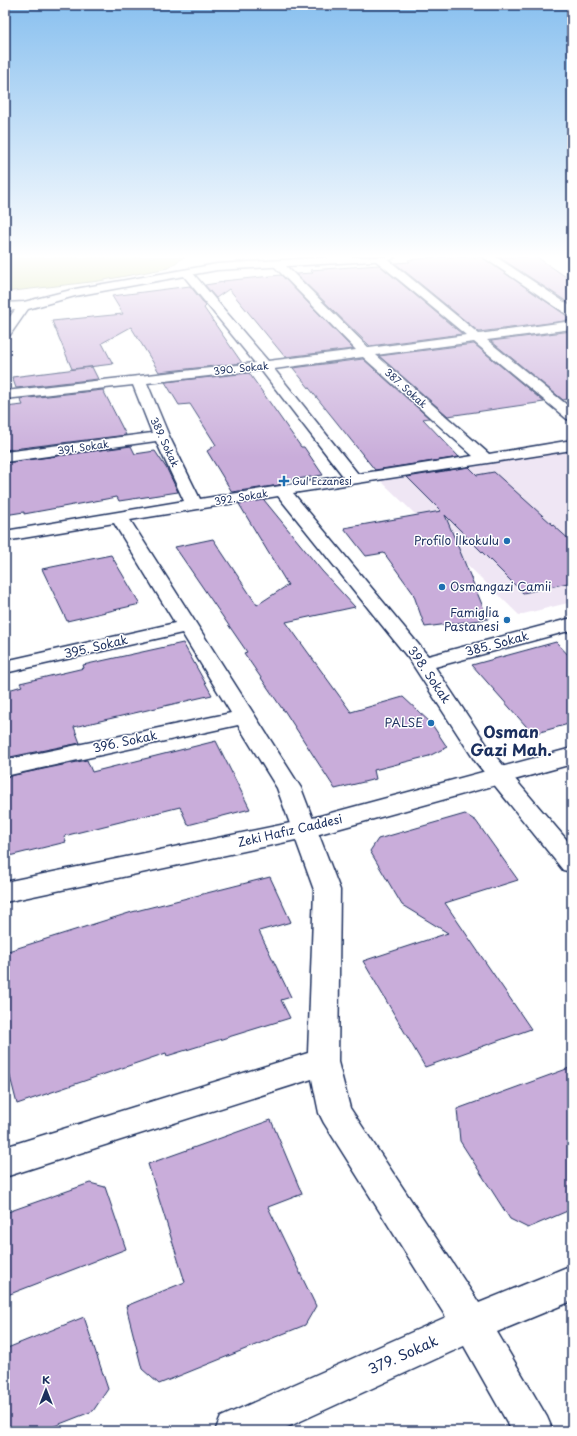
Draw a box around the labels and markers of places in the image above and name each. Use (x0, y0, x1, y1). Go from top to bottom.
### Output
place label: Gul Eczanesi (292, 473, 352, 488)
marker: Gul Eczanesi (279, 476, 289, 486)
place label: Profilo İlkokulu (414, 531, 499, 549)
marker: Profilo İlkokulu (502, 536, 512, 546)
place label: Osmangazi Camii (450, 577, 551, 595)
marker: Osmangazi Camii (437, 582, 447, 592)
place label: Famiglia Pastanesi (444, 603, 500, 635)
marker: Famiglia Pastanesi (502, 615, 512, 625)
place label: PALSE (385, 713, 423, 731)
marker: PALSE (426, 718, 436, 728)

